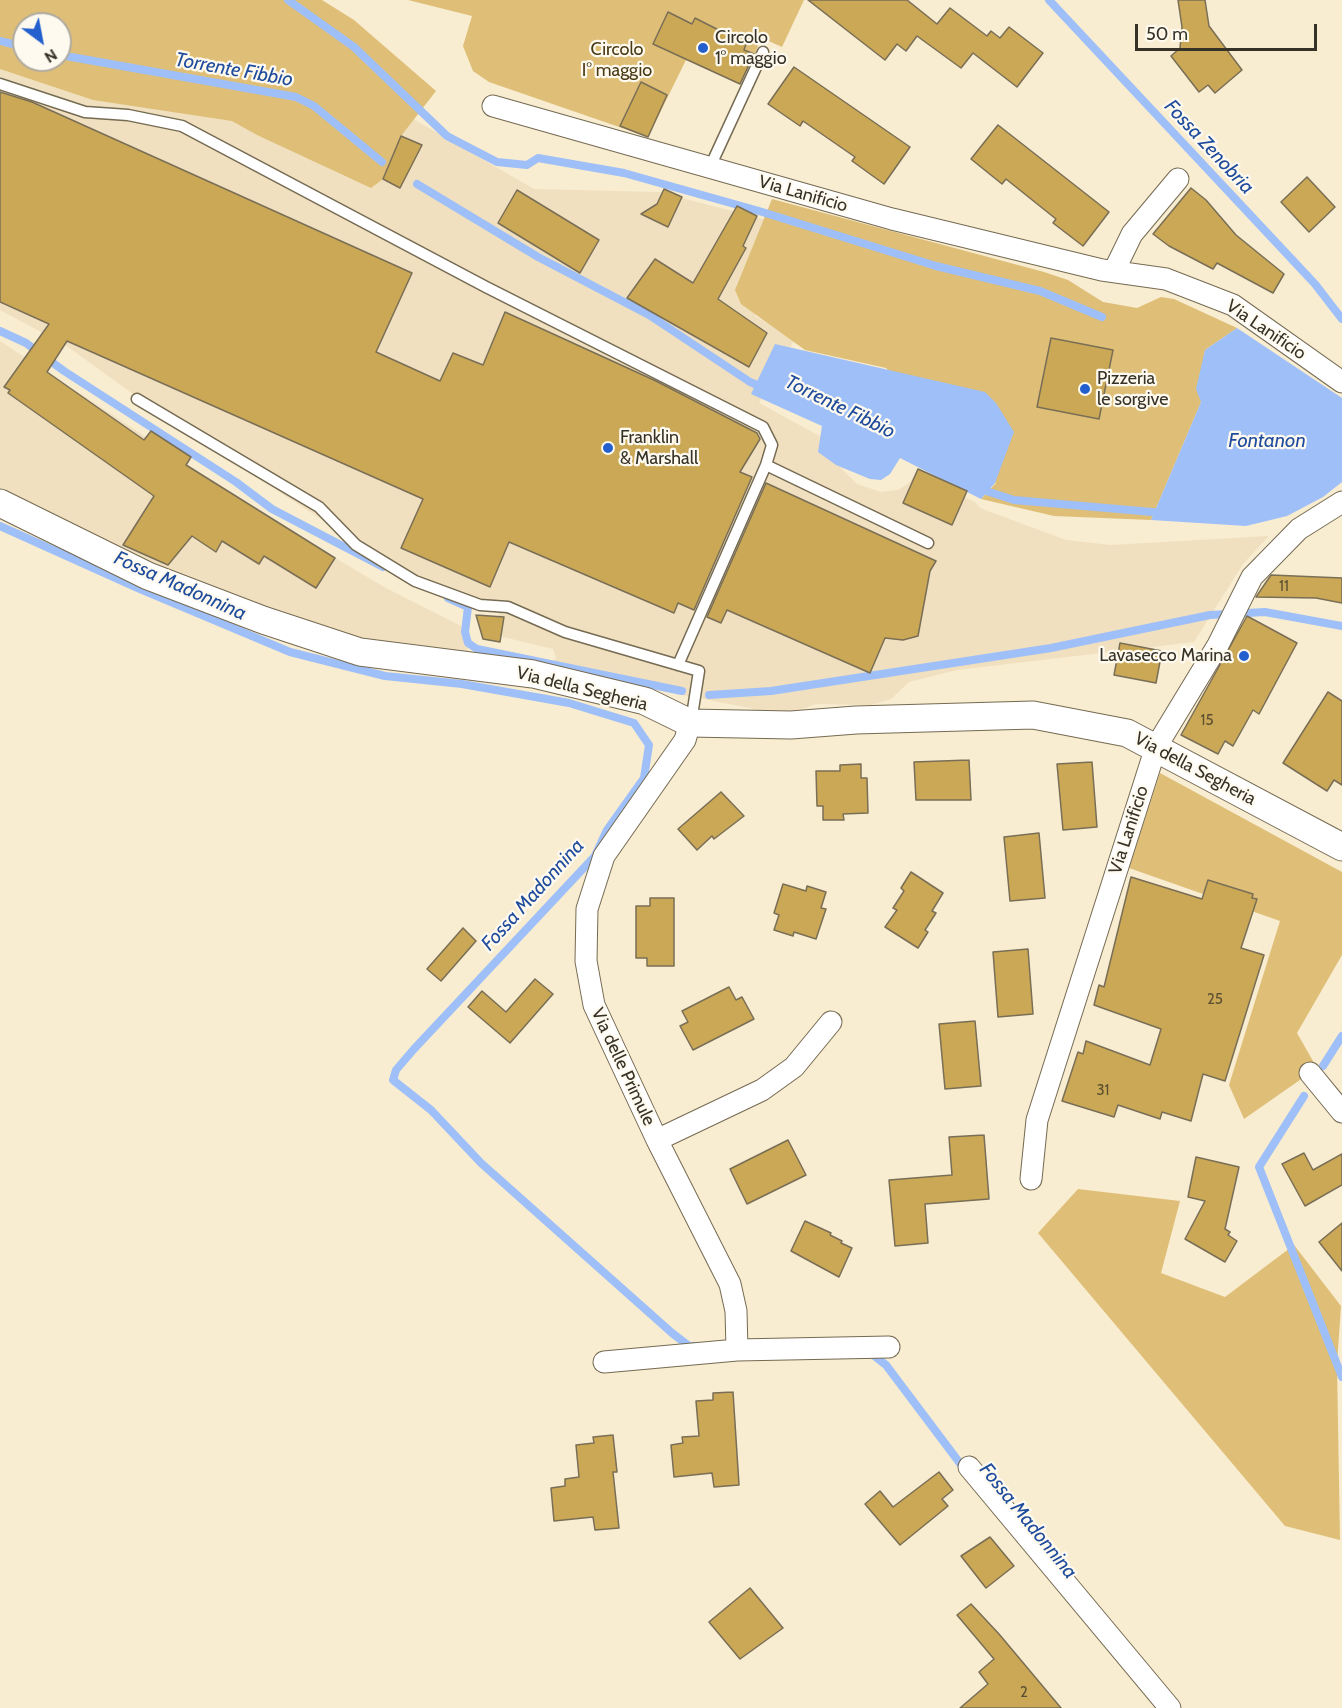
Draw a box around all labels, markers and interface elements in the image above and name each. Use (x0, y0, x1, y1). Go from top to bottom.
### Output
north arrow (12, 12, 72, 72)
scale bar (1138, 12, 1320, 50)
text: 50 m (1146, 23, 1188, 45)
place label: Circolo 1° maggio (715, 27, 787, 70)
park label: Circolo I° maggio (582, 39, 652, 82)
marker: Circolo 1° maggio (696, 41, 710, 55)
text: N (41, 45, 61, 67)
water label: Torrente Fibbio (173, 48, 295, 92)
water label: Fossa Zenobria (1159, 95, 1259, 199)
street label: Via Lanificio (756, 171, 850, 217)
street label: Via Lanificio (1222, 295, 1310, 365)
place label: Pizzeria le sorgive (1097, 368, 1168, 410)
water label: Torrente Fibbio (781, 370, 899, 444)
marker: Pizzeria le sorgive (1078, 382, 1092, 396)
place label: Franklin & Marshall (620, 427, 698, 470)
water label: Fontanon (1228, 429, 1306, 453)
marker: Franklin & Marshall (601, 441, 615, 455)
water label: Fossa Madonnina (110, 546, 250, 626)
house number: 11 (1279, 578, 1289, 596)
place label: Lavasecco Marina (1099, 645, 1232, 667)
marker: Lavasecco Marina (1237, 649, 1251, 663)
street label: Via della Segheria (514, 662, 650, 716)
house number: 15 (1200, 712, 1214, 730)
street label: Via della Segheria (1131, 728, 1259, 810)
street label: Via Lanificio (1105, 783, 1153, 877)
water label: Fossa Madonnina (477, 834, 589, 956)
house number: 25 (1207, 991, 1223, 1009)
street label: Via delle Primule (586, 1005, 660, 1129)
house number: 31 (1096, 1082, 1110, 1100)
water label: Fossa Madonnina (974, 1458, 1082, 1584)
house number: 2 (1020, 1684, 1028, 1702)

